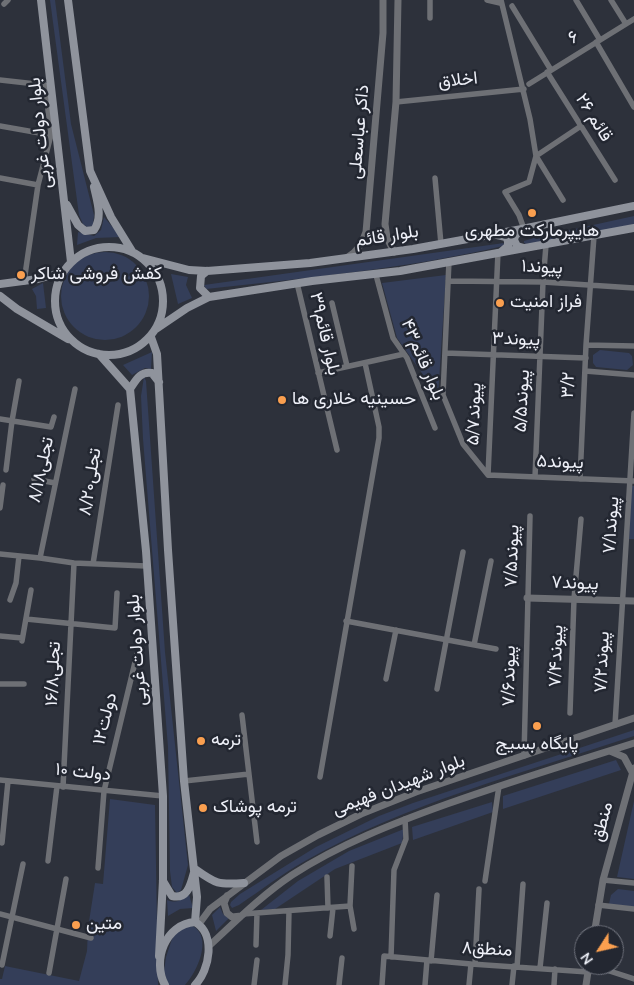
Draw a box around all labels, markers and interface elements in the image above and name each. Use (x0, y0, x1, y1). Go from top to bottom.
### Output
street label: ۶ (565, 26, 583, 50)
street label: اخلاق (437, 68, 479, 94)
street label: بلوار دولت غربی (24, 76, 58, 190)
street label: ذاکر عباسعلی (345, 84, 375, 180)
street label: قائم ۲۶ (570, 90, 616, 146)
marker: هایپرمارکت مطهری (526, 207, 538, 219)
street label: بلوار قائم (354, 221, 420, 253)
place label: هایپرمارکت مطهری (465, 221, 599, 243)
street label: پیوند۱ (521, 256, 563, 280)
place label: کفش فروشی شاکر (31, 264, 162, 286)
marker: کفش فروشی شاکر (15, 269, 27, 281)
street label: بلوار قائم۳۹ (304, 290, 344, 378)
place label: فراز امنیت (510, 292, 582, 314)
marker: فراز امنیت (494, 297, 506, 309)
street label: بلوار قائم۴۳ (395, 316, 449, 404)
street label: پیوند۳ (491, 328, 541, 352)
street label: پیوند۵/۵ (511, 369, 535, 433)
street label: ۳/۲ (558, 371, 580, 399)
street label: پیوند۵/۷ (463, 382, 487, 446)
place label: حسینیه خلاری ها (292, 389, 416, 411)
marker: حسینیه خلاری ها (276, 394, 288, 406)
street label: تجلی۸/۱۸ (25, 435, 59, 505)
street label: تجلی۸/۲۰ (75, 447, 107, 517)
street label: پیوند۵ (536, 451, 584, 475)
street label: پیوند۷/۱ (599, 496, 625, 554)
street label: پیوند۷/۵ (501, 524, 525, 588)
street label: پیوند۷ (551, 572, 599, 596)
street label: بلوار دولت غربی (123, 594, 153, 706)
street label: پیوند۷/۴ (545, 624, 569, 688)
street label: پیوند۷/۲ (591, 631, 615, 693)
street label: تجلی۱۶/۸ (42, 641, 66, 707)
street label: پیوند۷/۶ (499, 645, 521, 707)
street label: ۱۲دولت (89, 691, 123, 747)
marker: پایگاه بسیج (531, 720, 543, 732)
place label: ترمه (211, 730, 241, 752)
place label: پایگاه بسیج (495, 734, 579, 756)
marker: ترمه (195, 735, 207, 747)
street label: بلوار شهیدان فهیمی (330, 751, 468, 821)
street label: ۱۰ دولت (54, 759, 112, 787)
place label: ترمه پوشاک (213, 797, 297, 819)
street label: منطق (587, 800, 619, 844)
marker: ترمه پوشاک (197, 802, 209, 814)
place label: متین (86, 914, 122, 936)
marker: متین (70, 919, 82, 931)
north arrow (574, 925, 624, 975)
street label: منطق۸ (461, 938, 513, 962)
text: N (576, 949, 598, 968)

